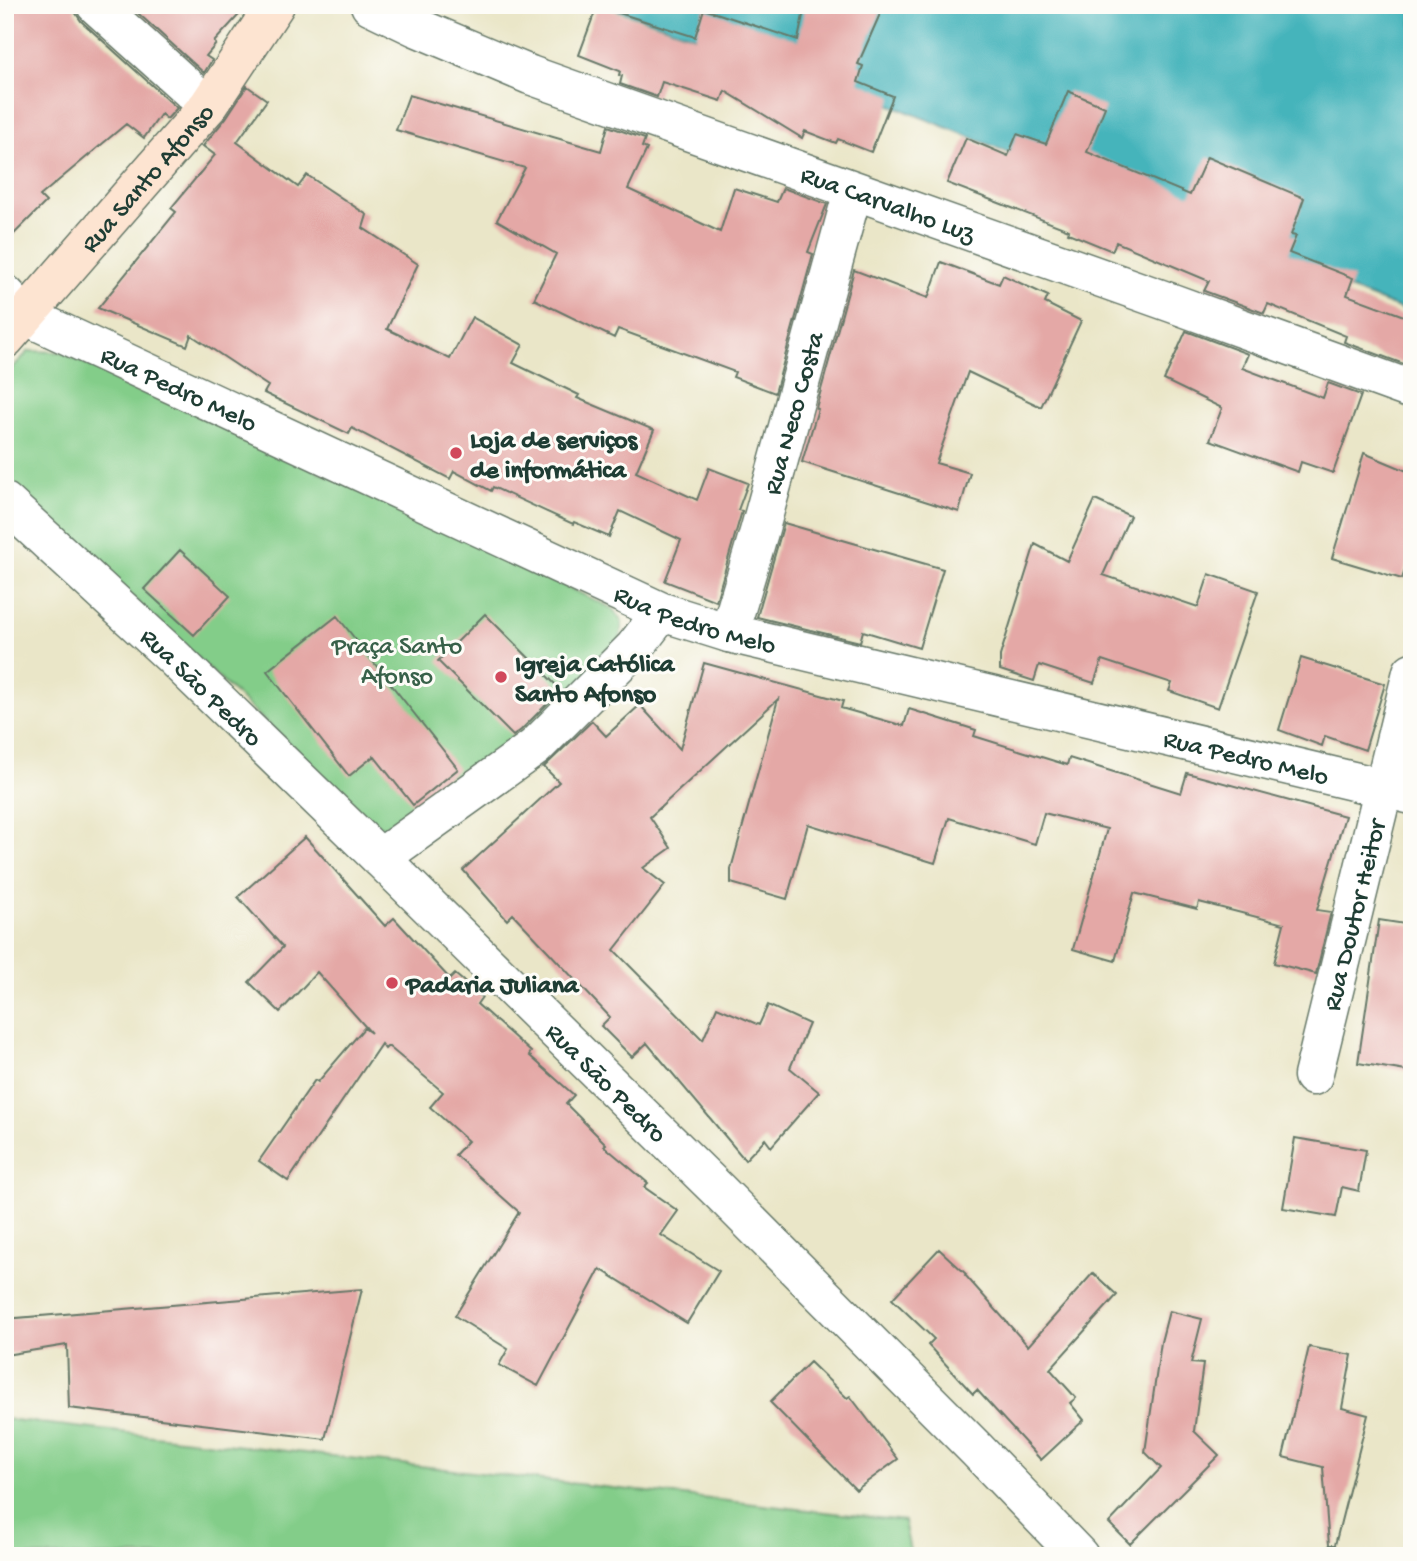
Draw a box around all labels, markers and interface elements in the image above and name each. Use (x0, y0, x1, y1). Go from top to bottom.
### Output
street label: Rua Santo Afonso (76, 99, 223, 261)
street label: Rua Carvalho Luz (796, 161, 980, 252)
street label: Rua Neco Costa (759, 328, 834, 499)
street label: Rua Pedro Melo (95, 342, 261, 441)
place label: Loja de serviços de informática (470, 427, 639, 488)
marker: Loja de serviços de informática (448, 445, 464, 461)
street label: Rua Pedro Melo (608, 581, 779, 664)
street label: Rua São Pedro (132, 623, 267, 755)
park label: Praça Santo Afonso (331, 633, 462, 694)
place label: Igreja Católica Santo Afonso (515, 651, 676, 712)
marker: Igreja Católica Santo Afonso (493, 669, 509, 685)
street label: Rua Pedro Melo (1160, 726, 1331, 795)
street label: Rua Doutor Heitor (1319, 814, 1396, 1015)
place label: Padaria Juliana (404, 972, 580, 1003)
marker: Padaria Juliana (384, 975, 400, 991)
street label: Rua São Pedro (537, 1018, 672, 1151)

